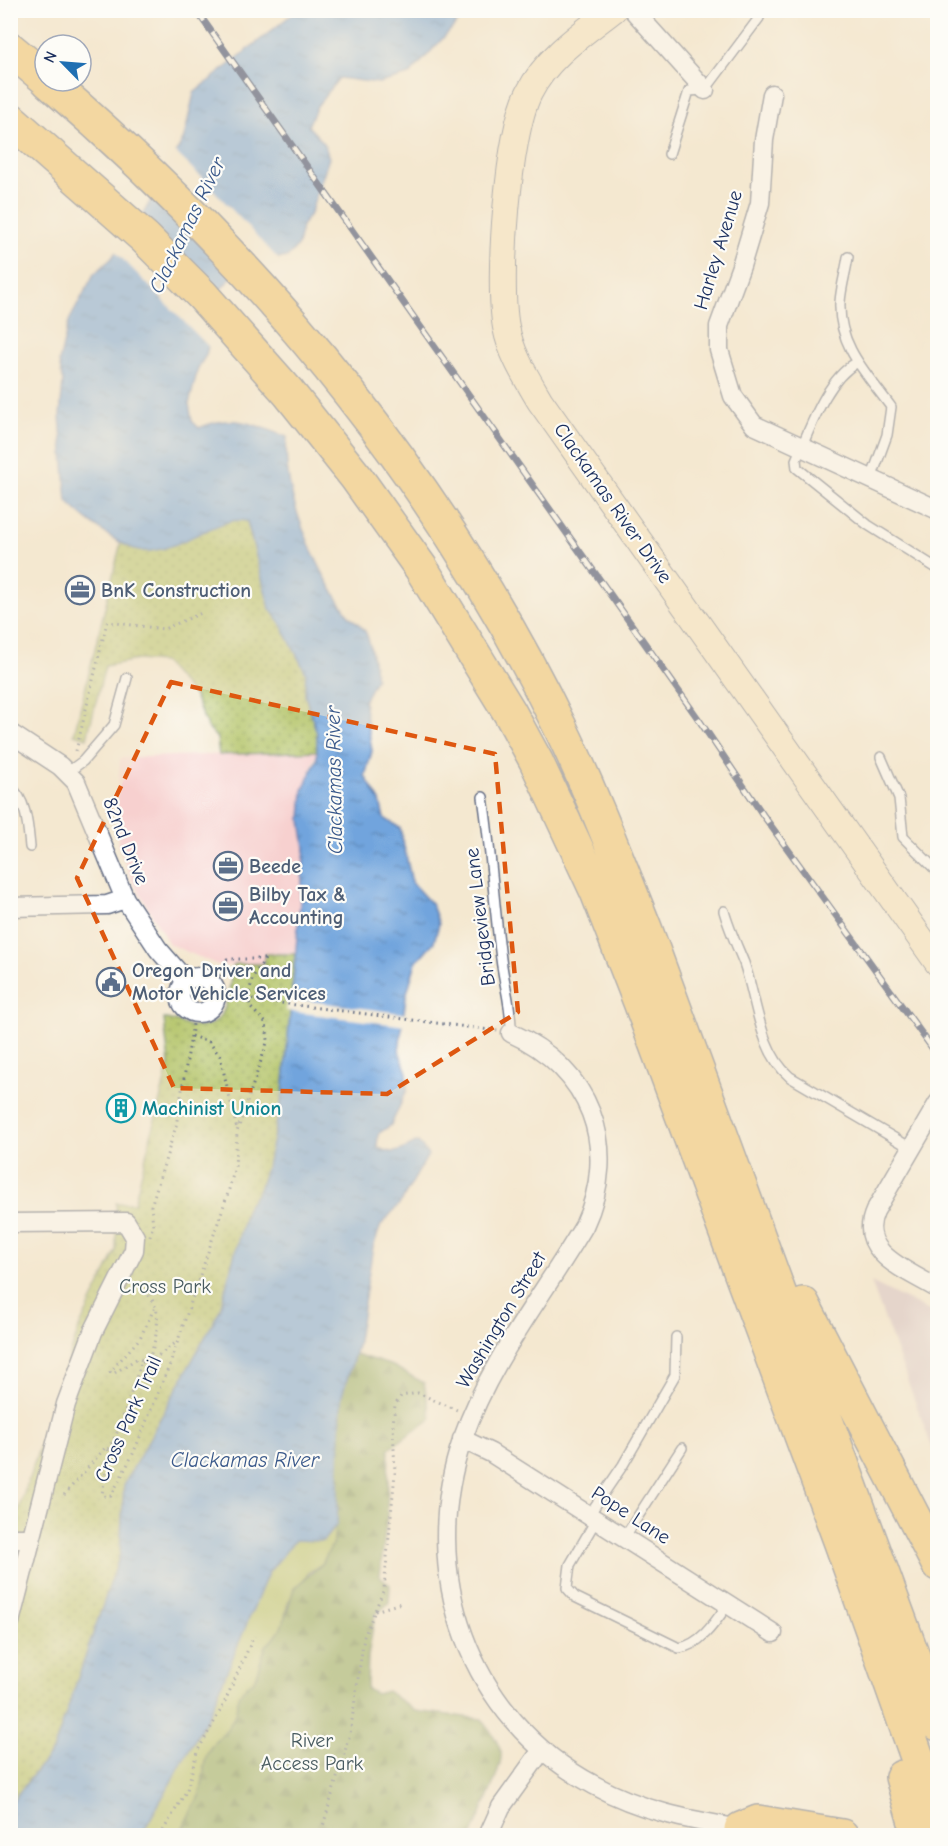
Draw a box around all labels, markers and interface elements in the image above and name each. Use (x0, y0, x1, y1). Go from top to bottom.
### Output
north arrow (33, 33, 93, 93)
text: N (40, 49, 61, 66)
water label: Clackamas River (144, 152, 231, 297)
street label: Harley Avenue (689, 188, 747, 312)
street label: Clackamas River Drive (549, 419, 677, 587)
office icon: BnK Construction (64, 574, 96, 606)
place label: BnK Construction (101, 579, 251, 602)
water label: Clackamas River (321, 704, 347, 854)
street label: 82nd Drive (98, 794, 154, 888)
street label: Bridgeview Lane (460, 847, 500, 987)
office icon: Beede (212, 850, 244, 882)
place label: Beede (249, 855, 301, 878)
place label: Bilby Tax & Accounting (249, 883, 346, 929)
office icon: Bilby Tax & Accounting (212, 890, 244, 922)
place label: Oregon Driver and Motor Vehicle Services (132, 959, 326, 1005)
public building icon: Oregon Driver and Motor Vehicle Services (95, 966, 127, 998)
building icon: Machinist Union (105, 1092, 137, 1124)
place label: Machinist Union (142, 1097, 281, 1120)
street label: Washington Street (451, 1247, 551, 1392)
park label: Cross Park (119, 1275, 211, 1298)
street label: Cross Park Trail (90, 1352, 166, 1486)
water label: Clackamas River (171, 1448, 321, 1472)
street label: Pope Lane (587, 1481, 675, 1549)
park label: River Access Park (261, 1729, 364, 1775)

